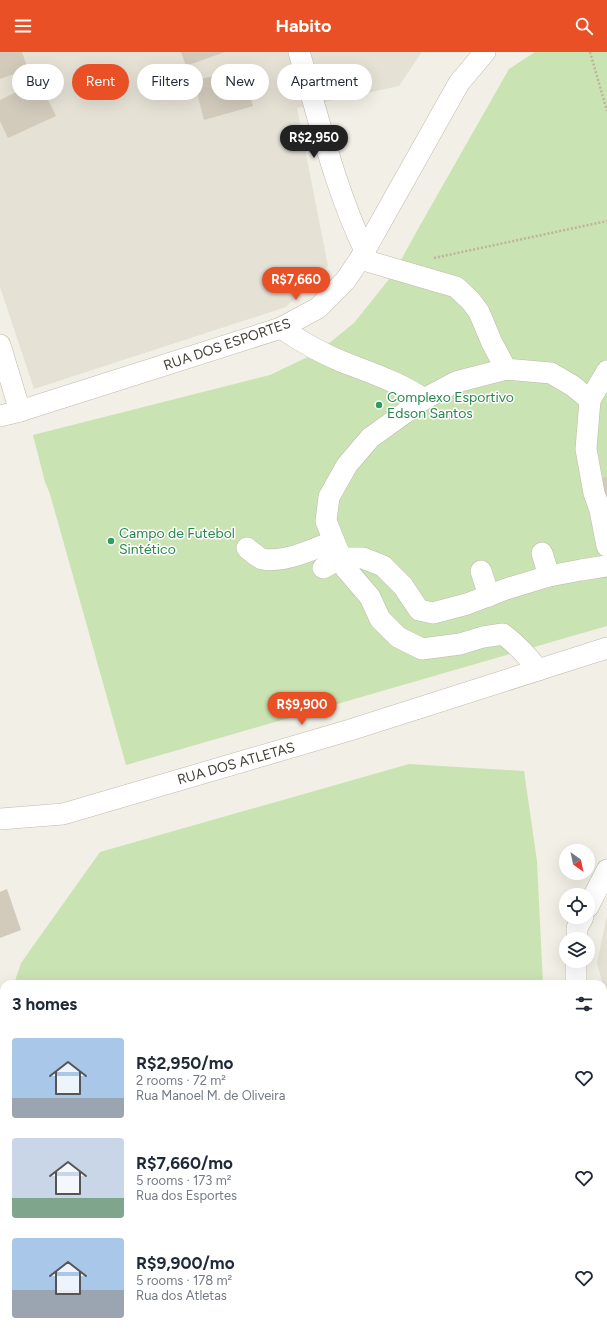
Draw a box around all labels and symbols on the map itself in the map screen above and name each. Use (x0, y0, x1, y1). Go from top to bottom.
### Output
pin: R$2,950 (277, 125, 351, 159)
pin: R$7,660 (259, 267, 333, 301)
street label: RUA DOS ESPORTES (161, 315, 293, 374)
place label: Complexo Esportivo Edson Santos (387, 389, 514, 422)
marker: Complexo Esportivo Edson Santos (374, 400, 384, 410)
place label: Campo de Futebol Sintético (119, 525, 235, 558)
marker: Campo de Futebol Sintético (106, 536, 116, 546)
pin: R$9,900 (265, 692, 339, 726)
street label: RUA DOS ATLETAS (175, 739, 297, 788)
north arrow (559, 844, 595, 880)

